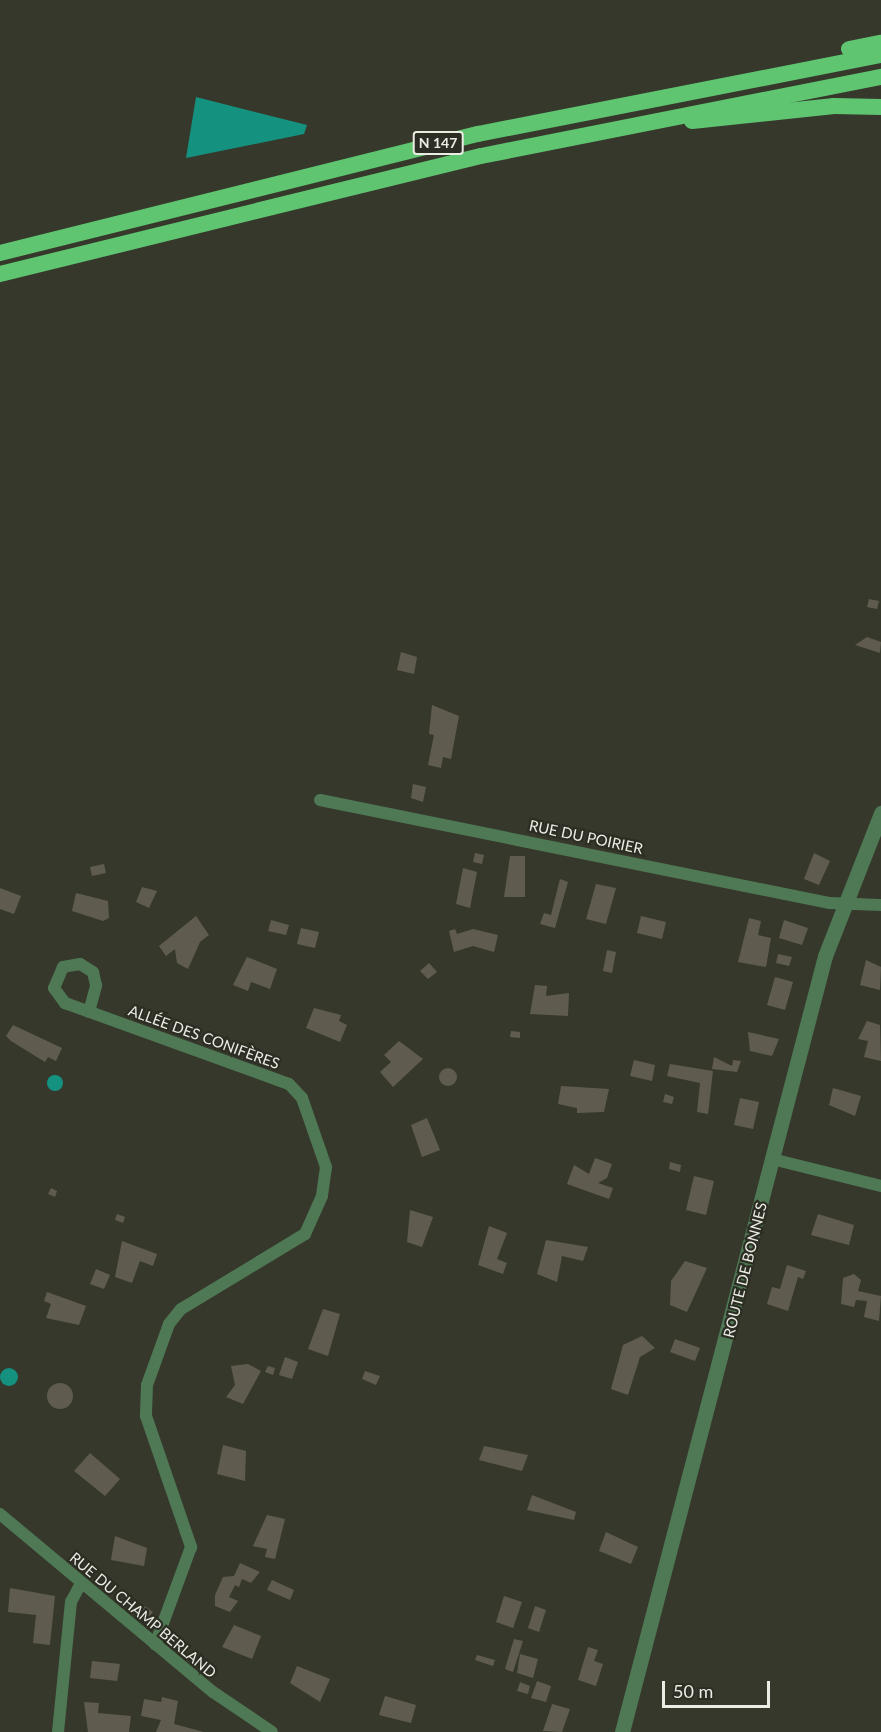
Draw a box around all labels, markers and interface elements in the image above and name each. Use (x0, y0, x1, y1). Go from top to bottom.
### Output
road number: N 147 (412, 132, 464, 154)
street label: RUE DU POIRIER (527, 816, 645, 858)
street label: ALLÉE DES CONIFÈRES (126, 1001, 282, 1073)
street label: ROUTE DE BONNES (719, 1200, 771, 1340)
street label: RUE DU CHAMP BERLAND (66, 1548, 220, 1682)
scale bar (665, 1669, 773, 1707)
text: 50 m (673, 1680, 713, 1702)

